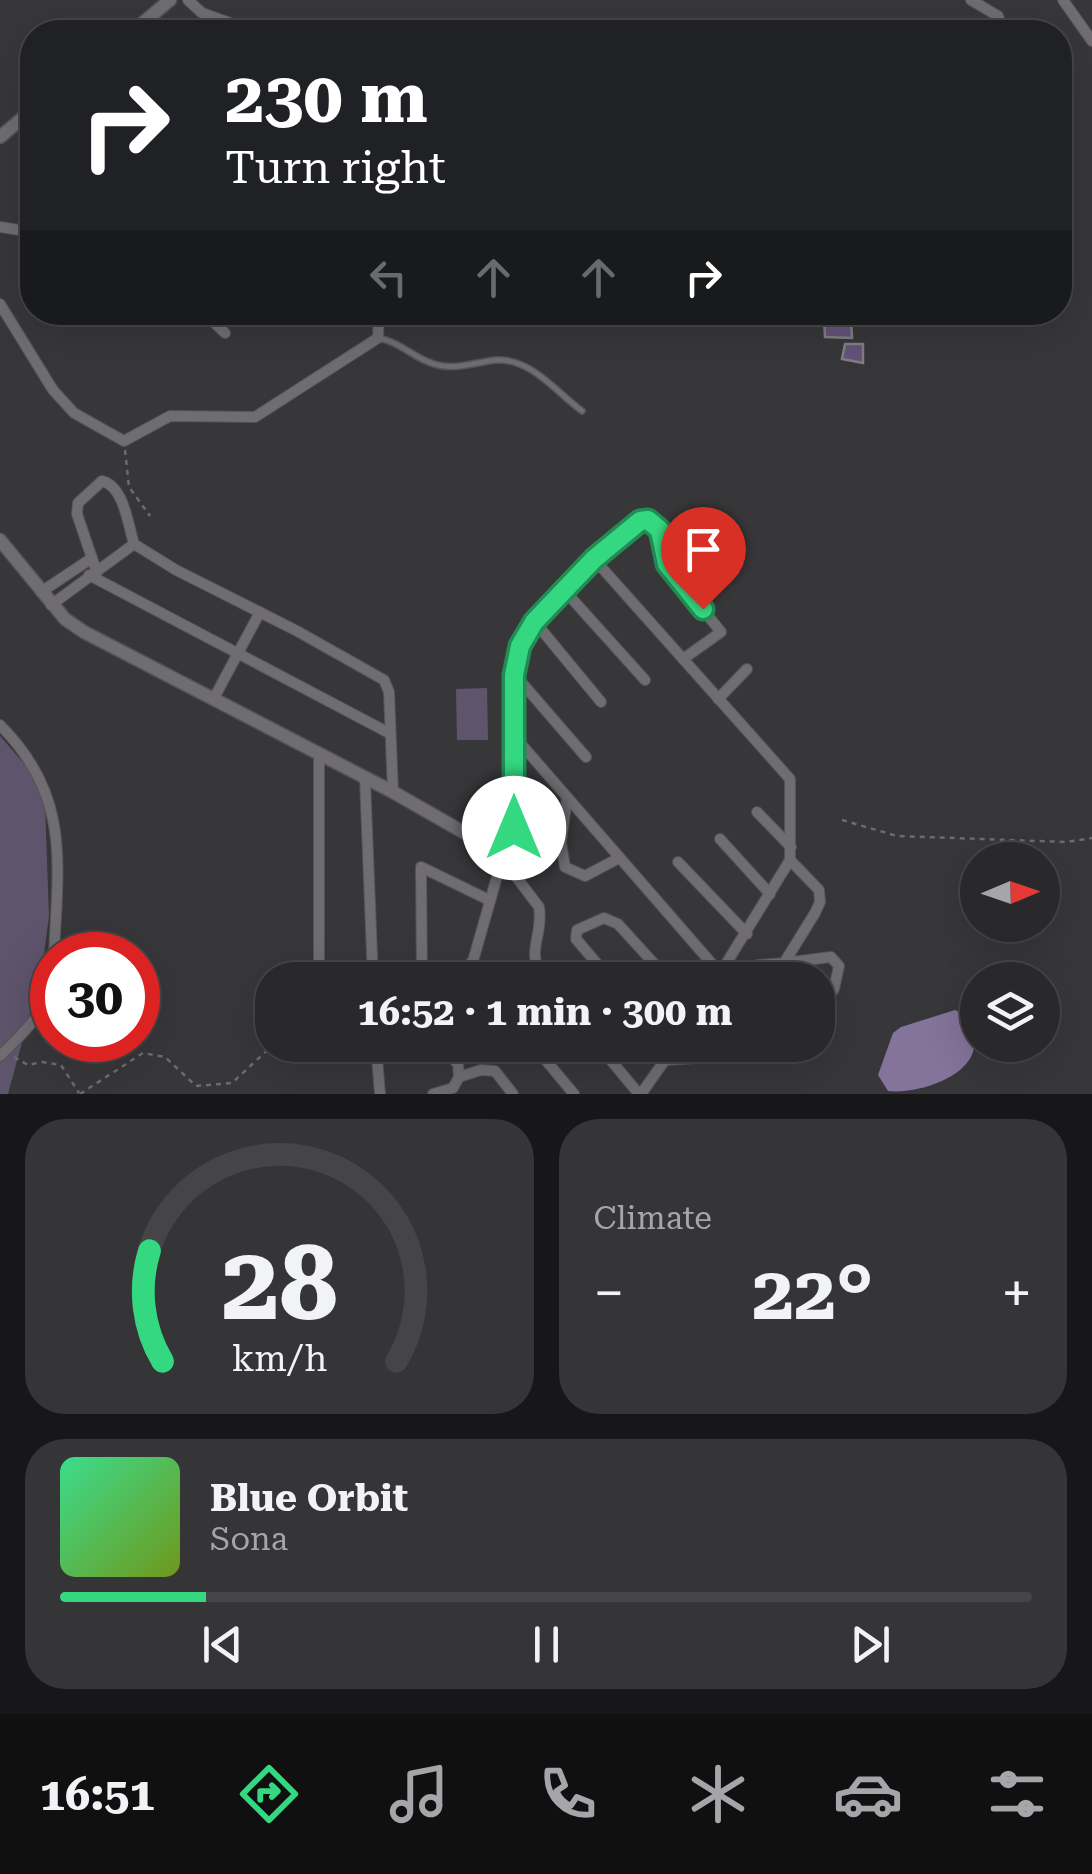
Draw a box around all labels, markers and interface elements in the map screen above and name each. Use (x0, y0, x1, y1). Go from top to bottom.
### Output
text: 230 m (225, 57, 428, 139)
icon: right (60, 60, 190, 190)
text: Turn right (225, 141, 446, 194)
icon: left (361, 250, 416, 305)
icon: ahead (466, 250, 521, 305)
icon: ahead (571, 250, 626, 305)
icon: right (676, 250, 731, 305)
pin (661, 507, 746, 610)
icon: arrive (676, 522, 731, 577)
position arrow (462, 776, 566, 880)
north arrow (960, 842, 1060, 942)
map controls (960, 842, 1060, 1062)
speed limit sign: 30 (30, 932, 160, 1062)
button: layers (960, 962, 1060, 1062)
text: 16:52 · 1 min · 300 m (358, 990, 732, 1034)
text: Climate (594, 1199, 712, 1237)
text: 28 (221, 1223, 337, 1344)
text: 22° (752, 1249, 873, 1337)
text: − (594, 1261, 624, 1325)
text: + (1001, 1261, 1032, 1325)
text: km/h (231, 1338, 327, 1380)
text: Blue Orbit (210, 1476, 408, 1520)
text: Sona (210, 1520, 288, 1558)
icon: previous (195, 1617, 250, 1672)
icon: pause (519, 1617, 574, 1672)
icon: next (843, 1617, 898, 1672)
icon: directions (234, 1759, 304, 1829)
icon: music (384, 1759, 454, 1829)
icon: phone (533, 1759, 603, 1829)
icon: climate (683, 1759, 753, 1829)
icon: car (833, 1759, 903, 1829)
icon: filters (982, 1759, 1052, 1829)
text: 16:51 (40, 1768, 155, 1821)

